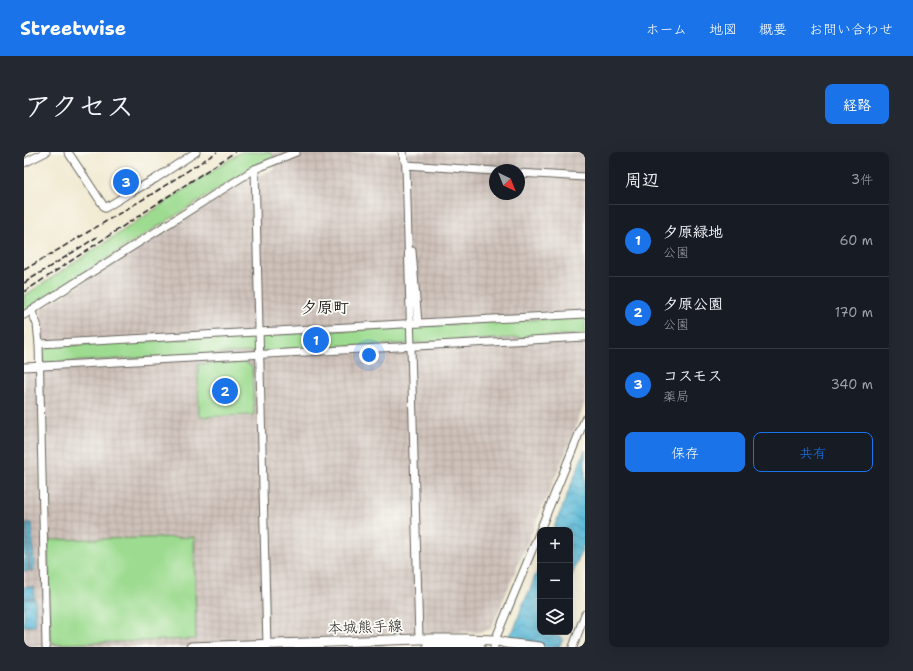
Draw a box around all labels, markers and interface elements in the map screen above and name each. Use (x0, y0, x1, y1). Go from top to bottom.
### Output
text: Streetwise (20, 16, 126, 41)
text: ホーム (646, 20, 687, 38)
text: 地図 (709, 20, 737, 38)
text: 概要 (759, 20, 787, 38)
text: お問い合わせ (809, 20, 893, 38)
button: 経路 (825, 84, 889, 124)
text: アクセス (24, 87, 134, 125)
north arrow (489, 164, 525, 200)
pin: 3 (113, 167, 139, 197)
text: 周辺 (625, 169, 659, 191)
text: 3件 (851, 171, 873, 188)
text: 夕原緑地 (663, 222, 723, 242)
text: 1 (635, 232, 641, 249)
text: 60 m (840, 232, 873, 249)
text: 公園 (663, 244, 689, 261)
text: 夕原公園 (663, 294, 723, 314)
district label: 夕原町 (301, 297, 349, 318)
text: 2 (633, 304, 643, 321)
text: 170 m (835, 304, 873, 321)
text: 公園 (663, 316, 689, 333)
pin: 1 (303, 325, 329, 355)
your location (359, 345, 379, 365)
text: コスモス (663, 366, 722, 386)
pin: 2 (212, 376, 238, 406)
text: 3 (633, 376, 643, 393)
text: 340 m (831, 376, 873, 393)
text: 薬局 (663, 388, 689, 405)
button: 保存 (625, 432, 745, 472)
button: 共有 (753, 432, 873, 472)
map controls (537, 527, 573, 635)
button: + (537, 527, 573, 563)
button: − (537, 563, 573, 599)
button: layers (537, 599, 573, 635)
street label: 本城熊手線 (327, 616, 403, 638)

